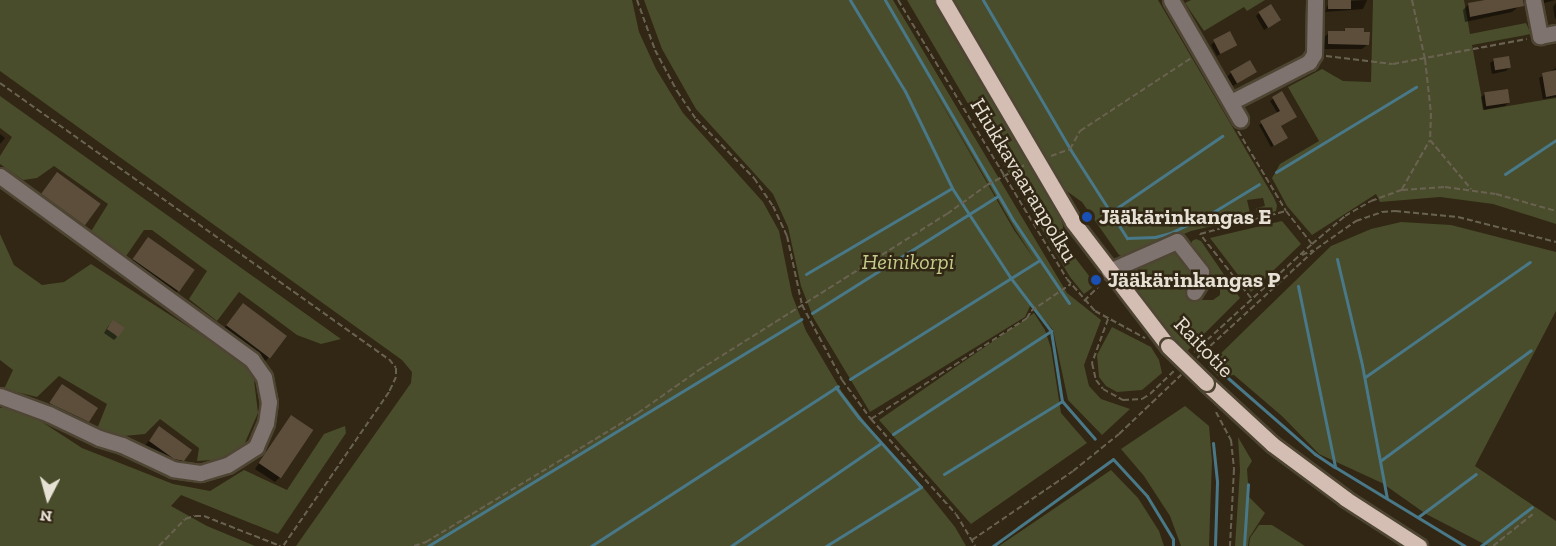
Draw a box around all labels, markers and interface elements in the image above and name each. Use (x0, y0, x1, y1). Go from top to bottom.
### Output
street label: Hiukkavaaranpolku (965, 93, 1083, 267)
place label: Jääkärinkangas E (1099, 204, 1271, 230)
marker: Jääkärinkangas E (1080, 210, 1094, 224)
park label: Heinikorpi (862, 249, 954, 275)
place label: Jääkärinkangas P (1108, 267, 1280, 293)
marker: Jääkärinkangas P (1089, 273, 1103, 287)
street label: Raitotie (1169, 311, 1239, 383)
north arrow (18, 468, 78, 528)
text: N (39, 506, 53, 526)

